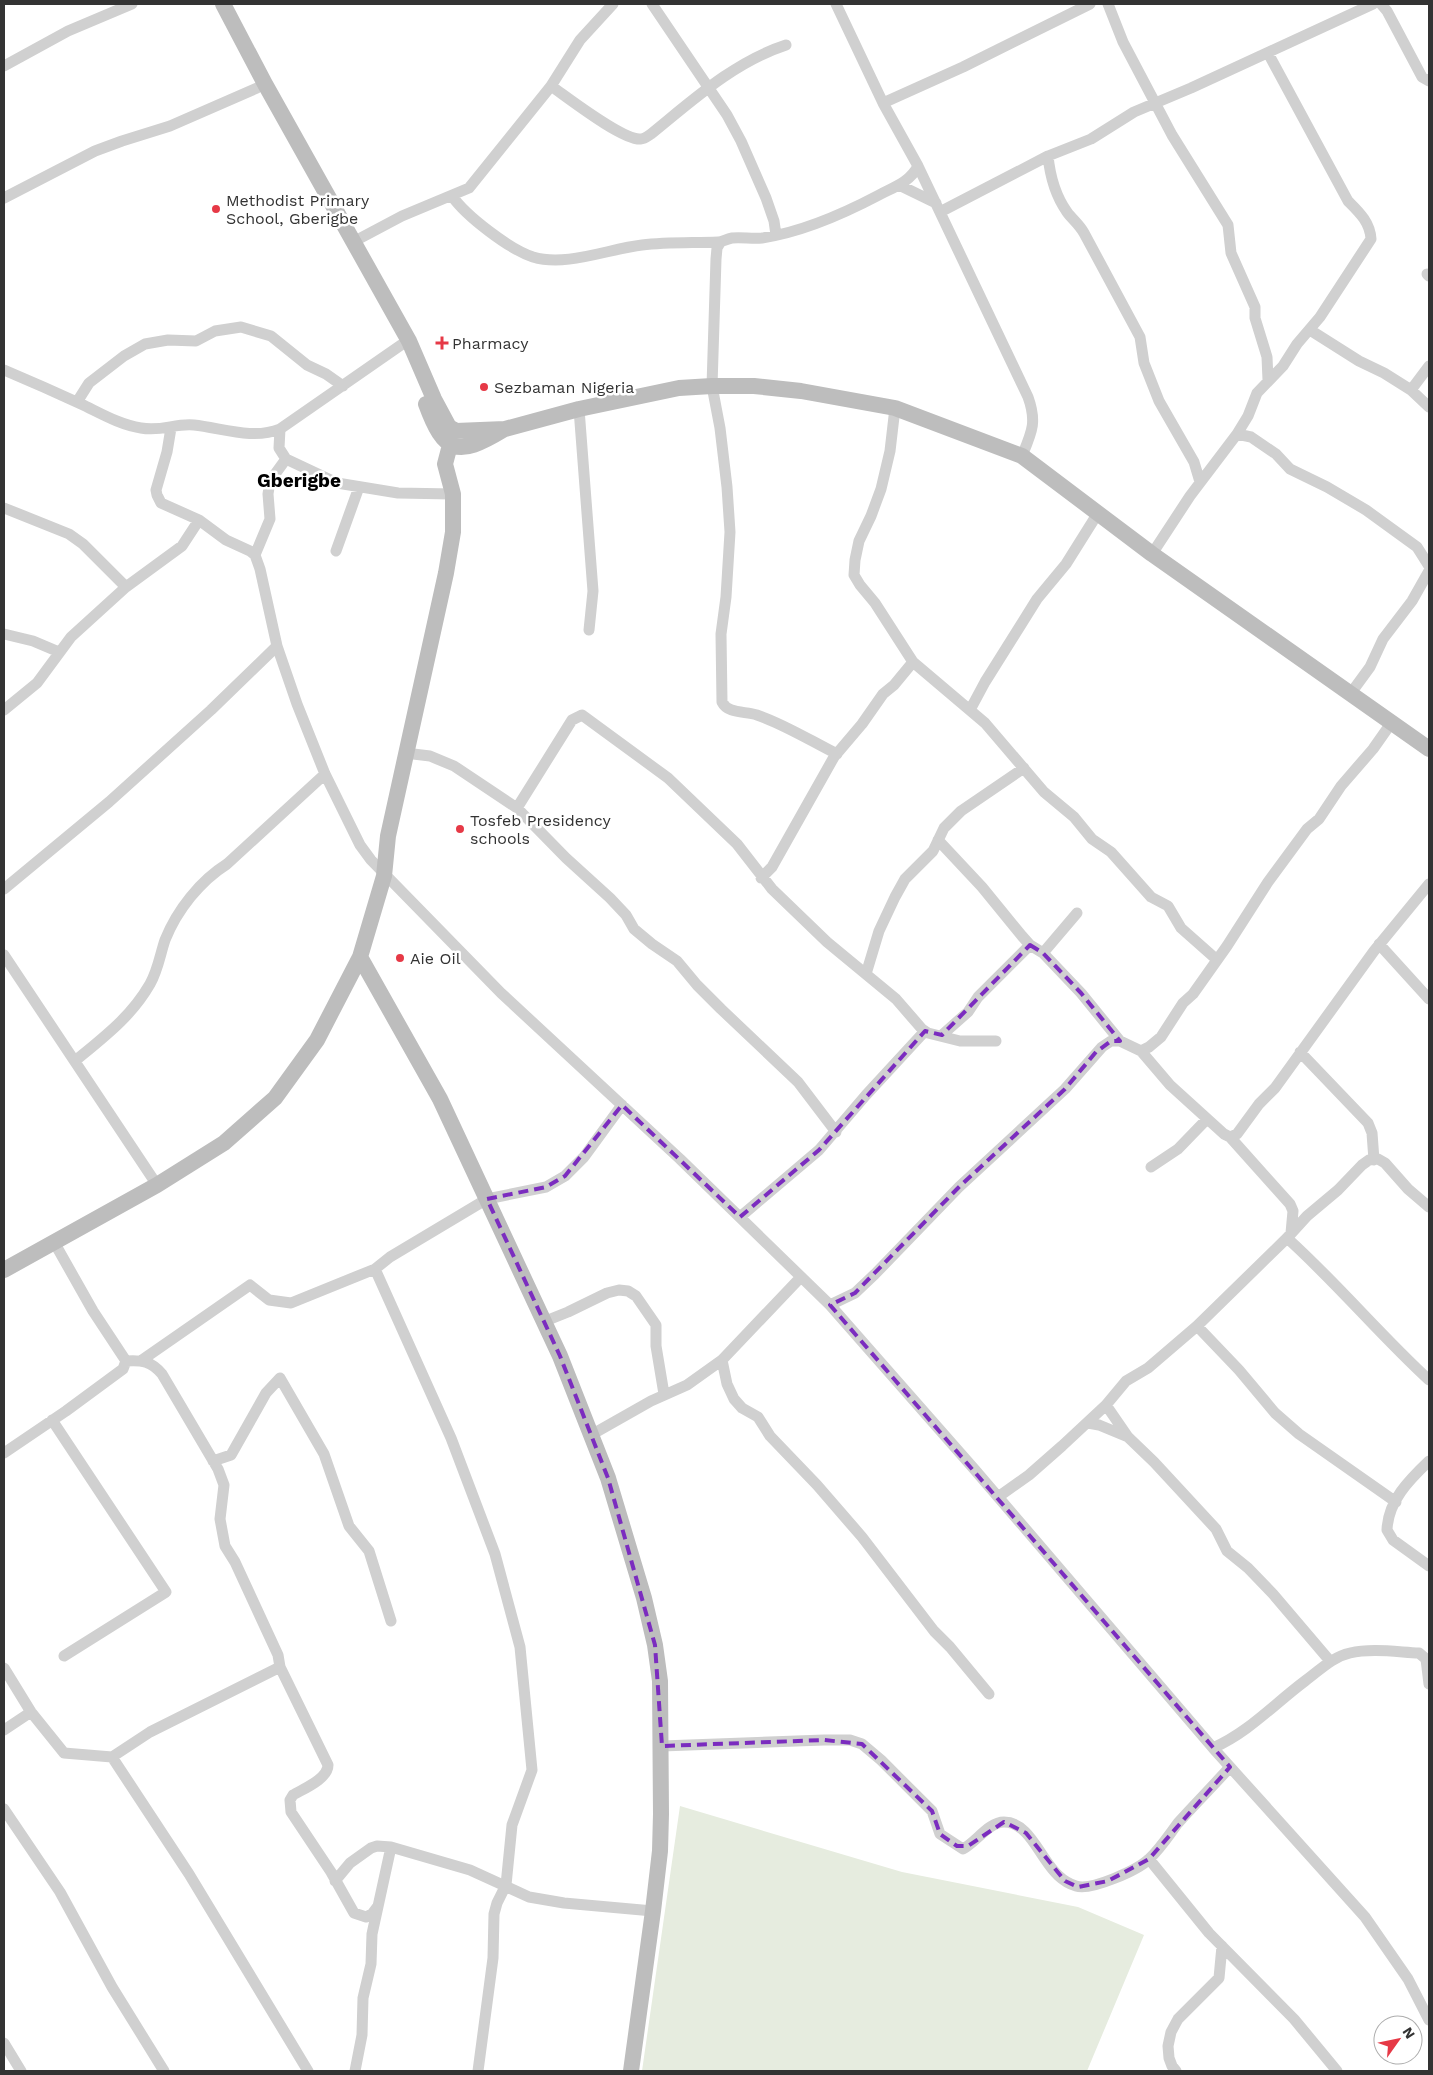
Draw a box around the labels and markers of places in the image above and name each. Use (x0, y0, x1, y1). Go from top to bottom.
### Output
place label: Methodist Primary School, Gberigbe (226, 191, 370, 228)
marker: Methodist Primary School, Gberigbe (210, 203, 222, 215)
place label: Pharmacy (452, 334, 529, 353)
marker: Pharmacy (436, 337, 448, 349)
place label: Sezbaman Nigeria (494, 378, 634, 397)
marker: Sezbaman Nigeria (478, 381, 490, 393)
place label: Tosfeb Presidency schools (470, 811, 611, 848)
marker: Tosfeb Presidency schools (454, 823, 466, 835)
place label: Aie Oil (410, 949, 461, 968)
marker: Aie Oil (394, 952, 406, 964)

